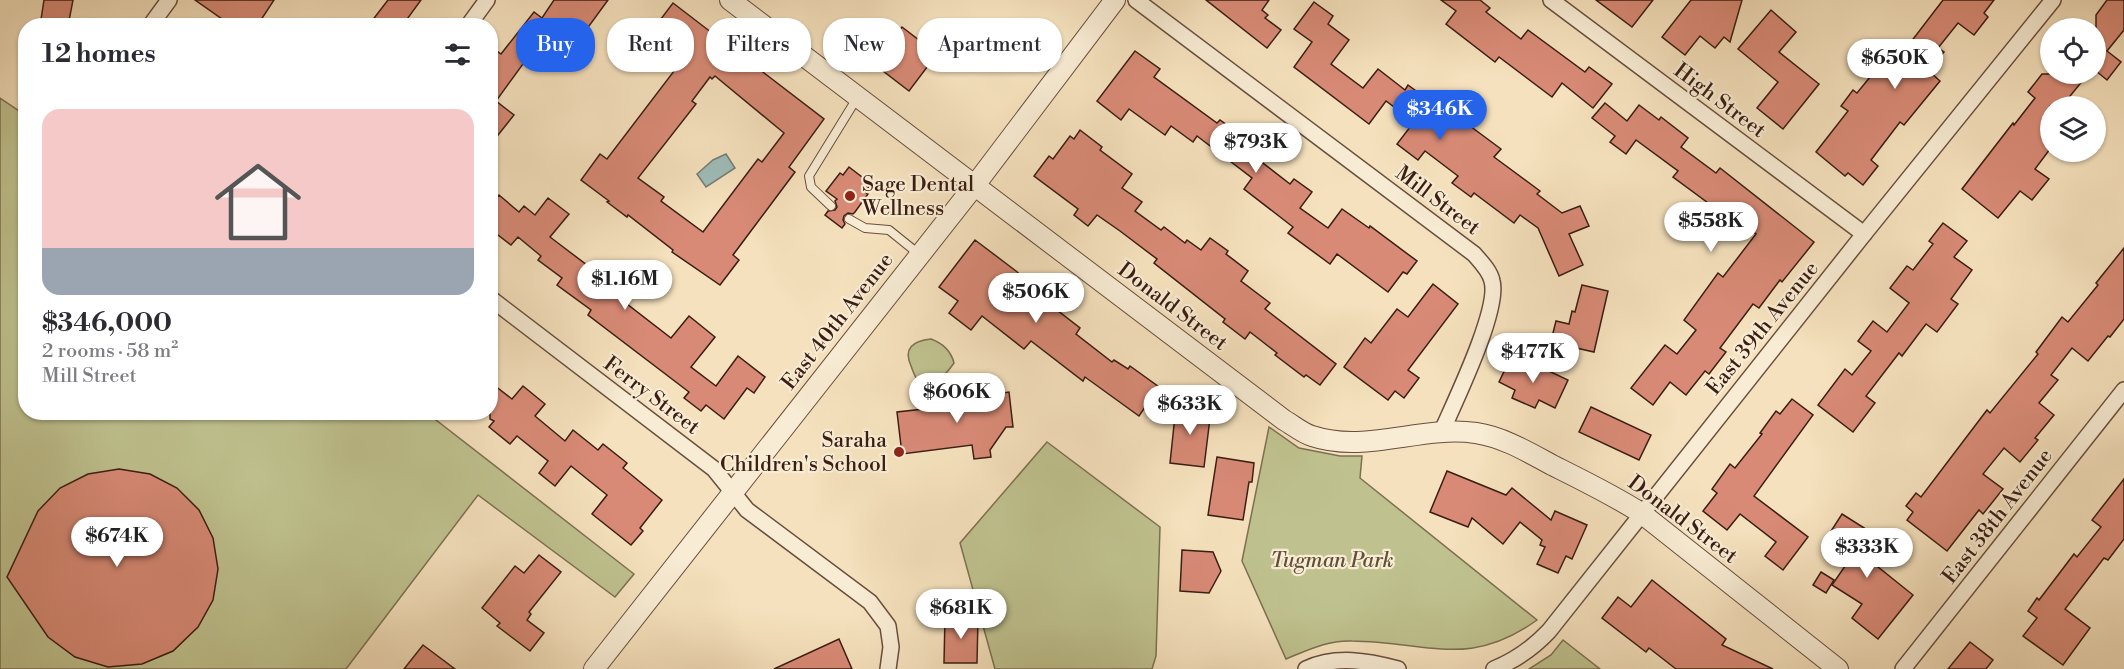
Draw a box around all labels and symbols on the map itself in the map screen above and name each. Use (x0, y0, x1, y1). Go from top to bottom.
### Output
pin: $650K (1853, 39, 1937, 90)
street label: High Street (1668, 58, 1771, 144)
pin: $346K (1398, 90, 1482, 141)
pin: $793K (1214, 123, 1298, 174)
street label: Mill Street (1390, 161, 1485, 241)
place label: Sage Dental Wellness (861, 172, 974, 222)
marker: Sage Dental Wellness (843, 189, 857, 203)
pin: $558K (1669, 202, 1753, 253)
street label: East 40th Avenue (776, 248, 899, 395)
street label: Donald Street (1112, 257, 1233, 357)
street label: East 39th Avenue (1701, 257, 1825, 401)
pin: $1.16M (576, 260, 674, 311)
pin: $506K (994, 273, 1078, 324)
pin: $477K (1491, 333, 1575, 384)
street label: Ferry Street (598, 351, 705, 441)
pin: $606K (915, 373, 999, 424)
pin: $633K (1148, 385, 1232, 436)
place label: Saraha Children's School (720, 428, 887, 478)
street label: East 38th Avenue (1937, 444, 2059, 589)
marker: Saraha Children's School (892, 445, 906, 459)
street label: Donald Street (1622, 470, 1743, 570)
pin: $674K (75, 517, 159, 568)
pin: $333K (1825, 528, 1909, 579)
park label: Tugman Park (1271, 548, 1393, 574)
pin: $681K (919, 589, 1003, 640)

